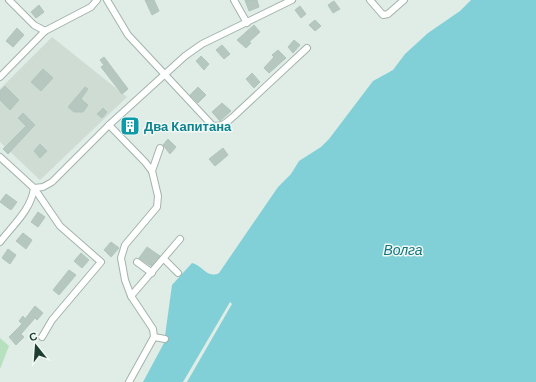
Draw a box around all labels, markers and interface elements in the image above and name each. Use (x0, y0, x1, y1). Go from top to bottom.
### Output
building icon: Два Капитана (119, 115, 141, 137)
place label: Два Капитана (144, 118, 232, 135)
water label: Волга (383, 241, 423, 259)
north arrow (16, 326, 56, 366)
text: С (27, 329, 39, 344)

